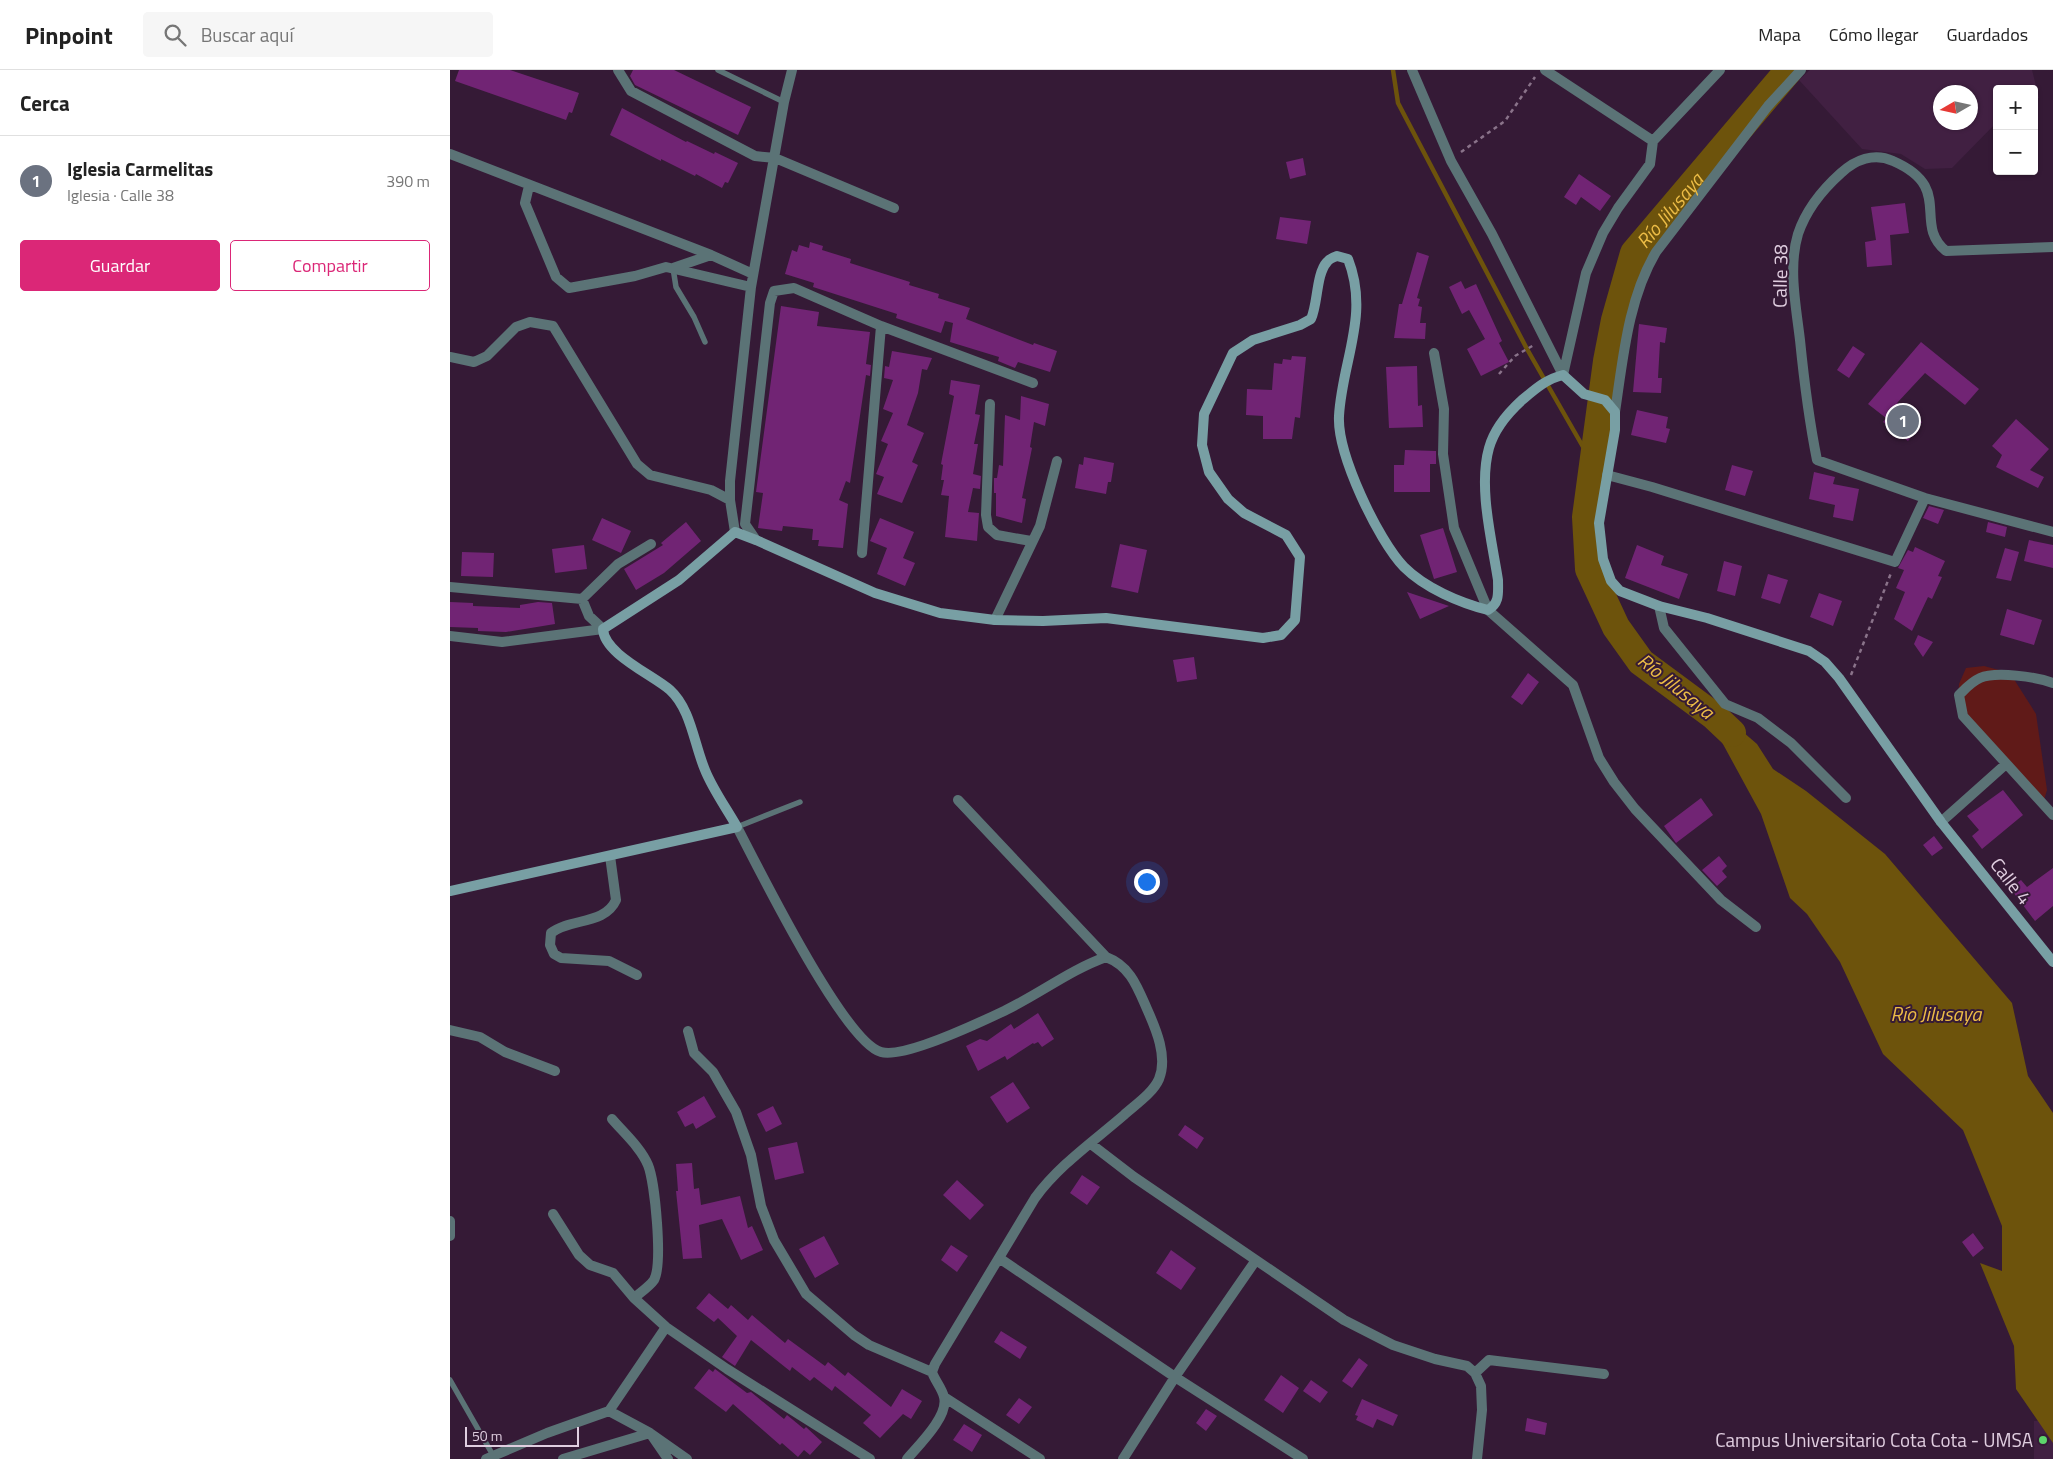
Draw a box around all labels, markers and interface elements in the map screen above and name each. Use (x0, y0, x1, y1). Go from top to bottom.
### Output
search box (143, 12, 493, 57)
text: Pinpoint (25, 17, 113, 53)
text: Buscar aquí (201, 20, 294, 49)
icon: search (161, 21, 189, 49)
text: Mapa (1758, 21, 1801, 48)
text: Cómo llegar (1829, 21, 1918, 48)
text: Guardados (1946, 21, 2028, 48)
north arrow (1933, 85, 1978, 130)
map controls (1993, 85, 2038, 175)
button: + (1993, 85, 2038, 130)
text: Cerca (20, 87, 70, 119)
button: − (1993, 130, 2038, 175)
text: Iglesia Carmelitas (67, 154, 213, 183)
water label: Río Jilusaya (1628, 165, 1711, 255)
text: 1 (32, 169, 40, 193)
text: 390 m (386, 169, 430, 193)
text: Iglesia · Calle 38 (67, 183, 174, 207)
button: Guardar (20, 240, 220, 291)
button: Compartir (230, 240, 430, 291)
street label: Calle 38 (1764, 244, 1795, 308)
pin: 1 (1887, 402, 1919, 440)
water label: Río Jilusaya (1631, 645, 1722, 727)
street label: Calle 4 (1984, 851, 2039, 911)
your location (1134, 869, 1160, 895)
water label: Río Jilusaya (1891, 998, 1982, 1029)
scale bar (465, 1424, 579, 1447)
text: 50 m (472, 1425, 502, 1446)
place label: Campus Universitario Cota Cota - UMSA (1715, 1425, 2033, 1454)
marker: Campus Universitario Cota Cota - UMSA (2037, 1434, 2049, 1446)

